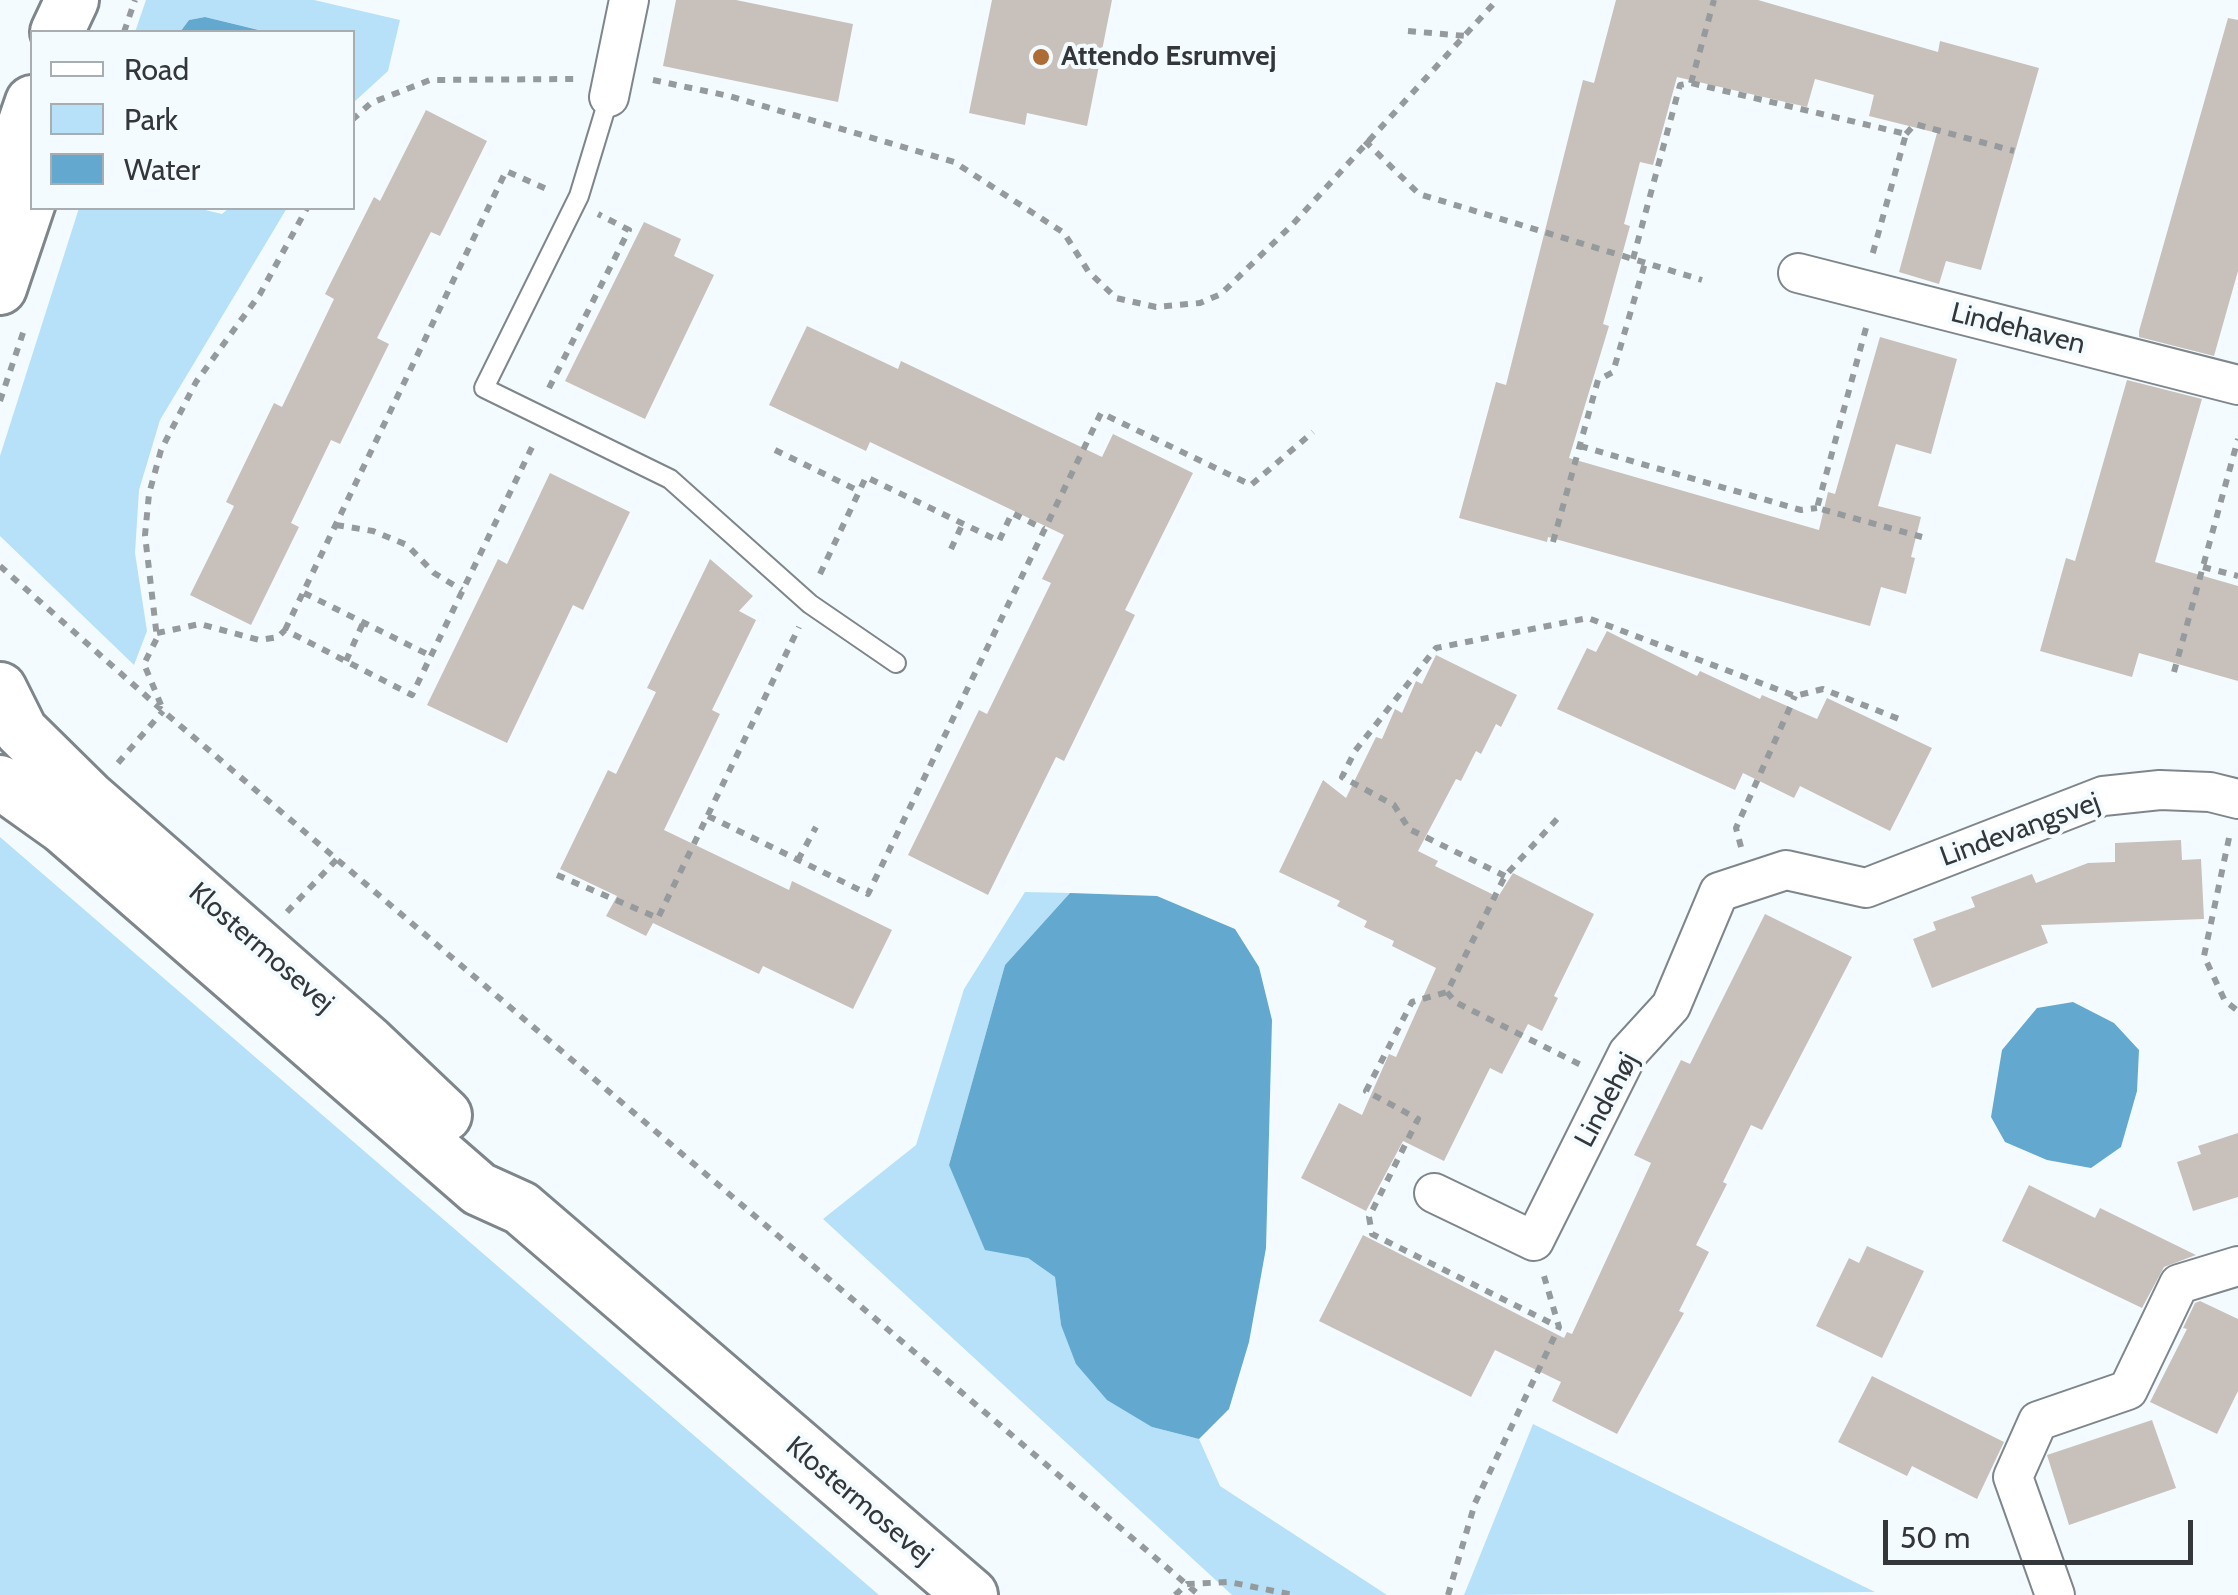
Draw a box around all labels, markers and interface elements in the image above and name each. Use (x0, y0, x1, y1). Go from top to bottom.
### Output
legend (30, 30, 355, 210)
place label: Attendo Esrumvej (1061, 40, 1276, 74)
marker: Attendo Esrumvej (1030, 46, 1052, 68)
text: Road (124, 51, 189, 88)
text: Park (124, 101, 178, 138)
text: Water (124, 151, 200, 188)
street label: Lindehaven (1947, 296, 2089, 362)
street label: Lindevangsvej (1936, 786, 2104, 874)
street label: Klostermosevej (182, 876, 340, 1020)
street label: Lindehøj (1568, 1047, 1646, 1153)
street label: Klostermosevej (779, 1430, 939, 1572)
scale bar (1888, 1500, 2198, 1562)
text: 50 m (1900, 1519, 1970, 1556)

